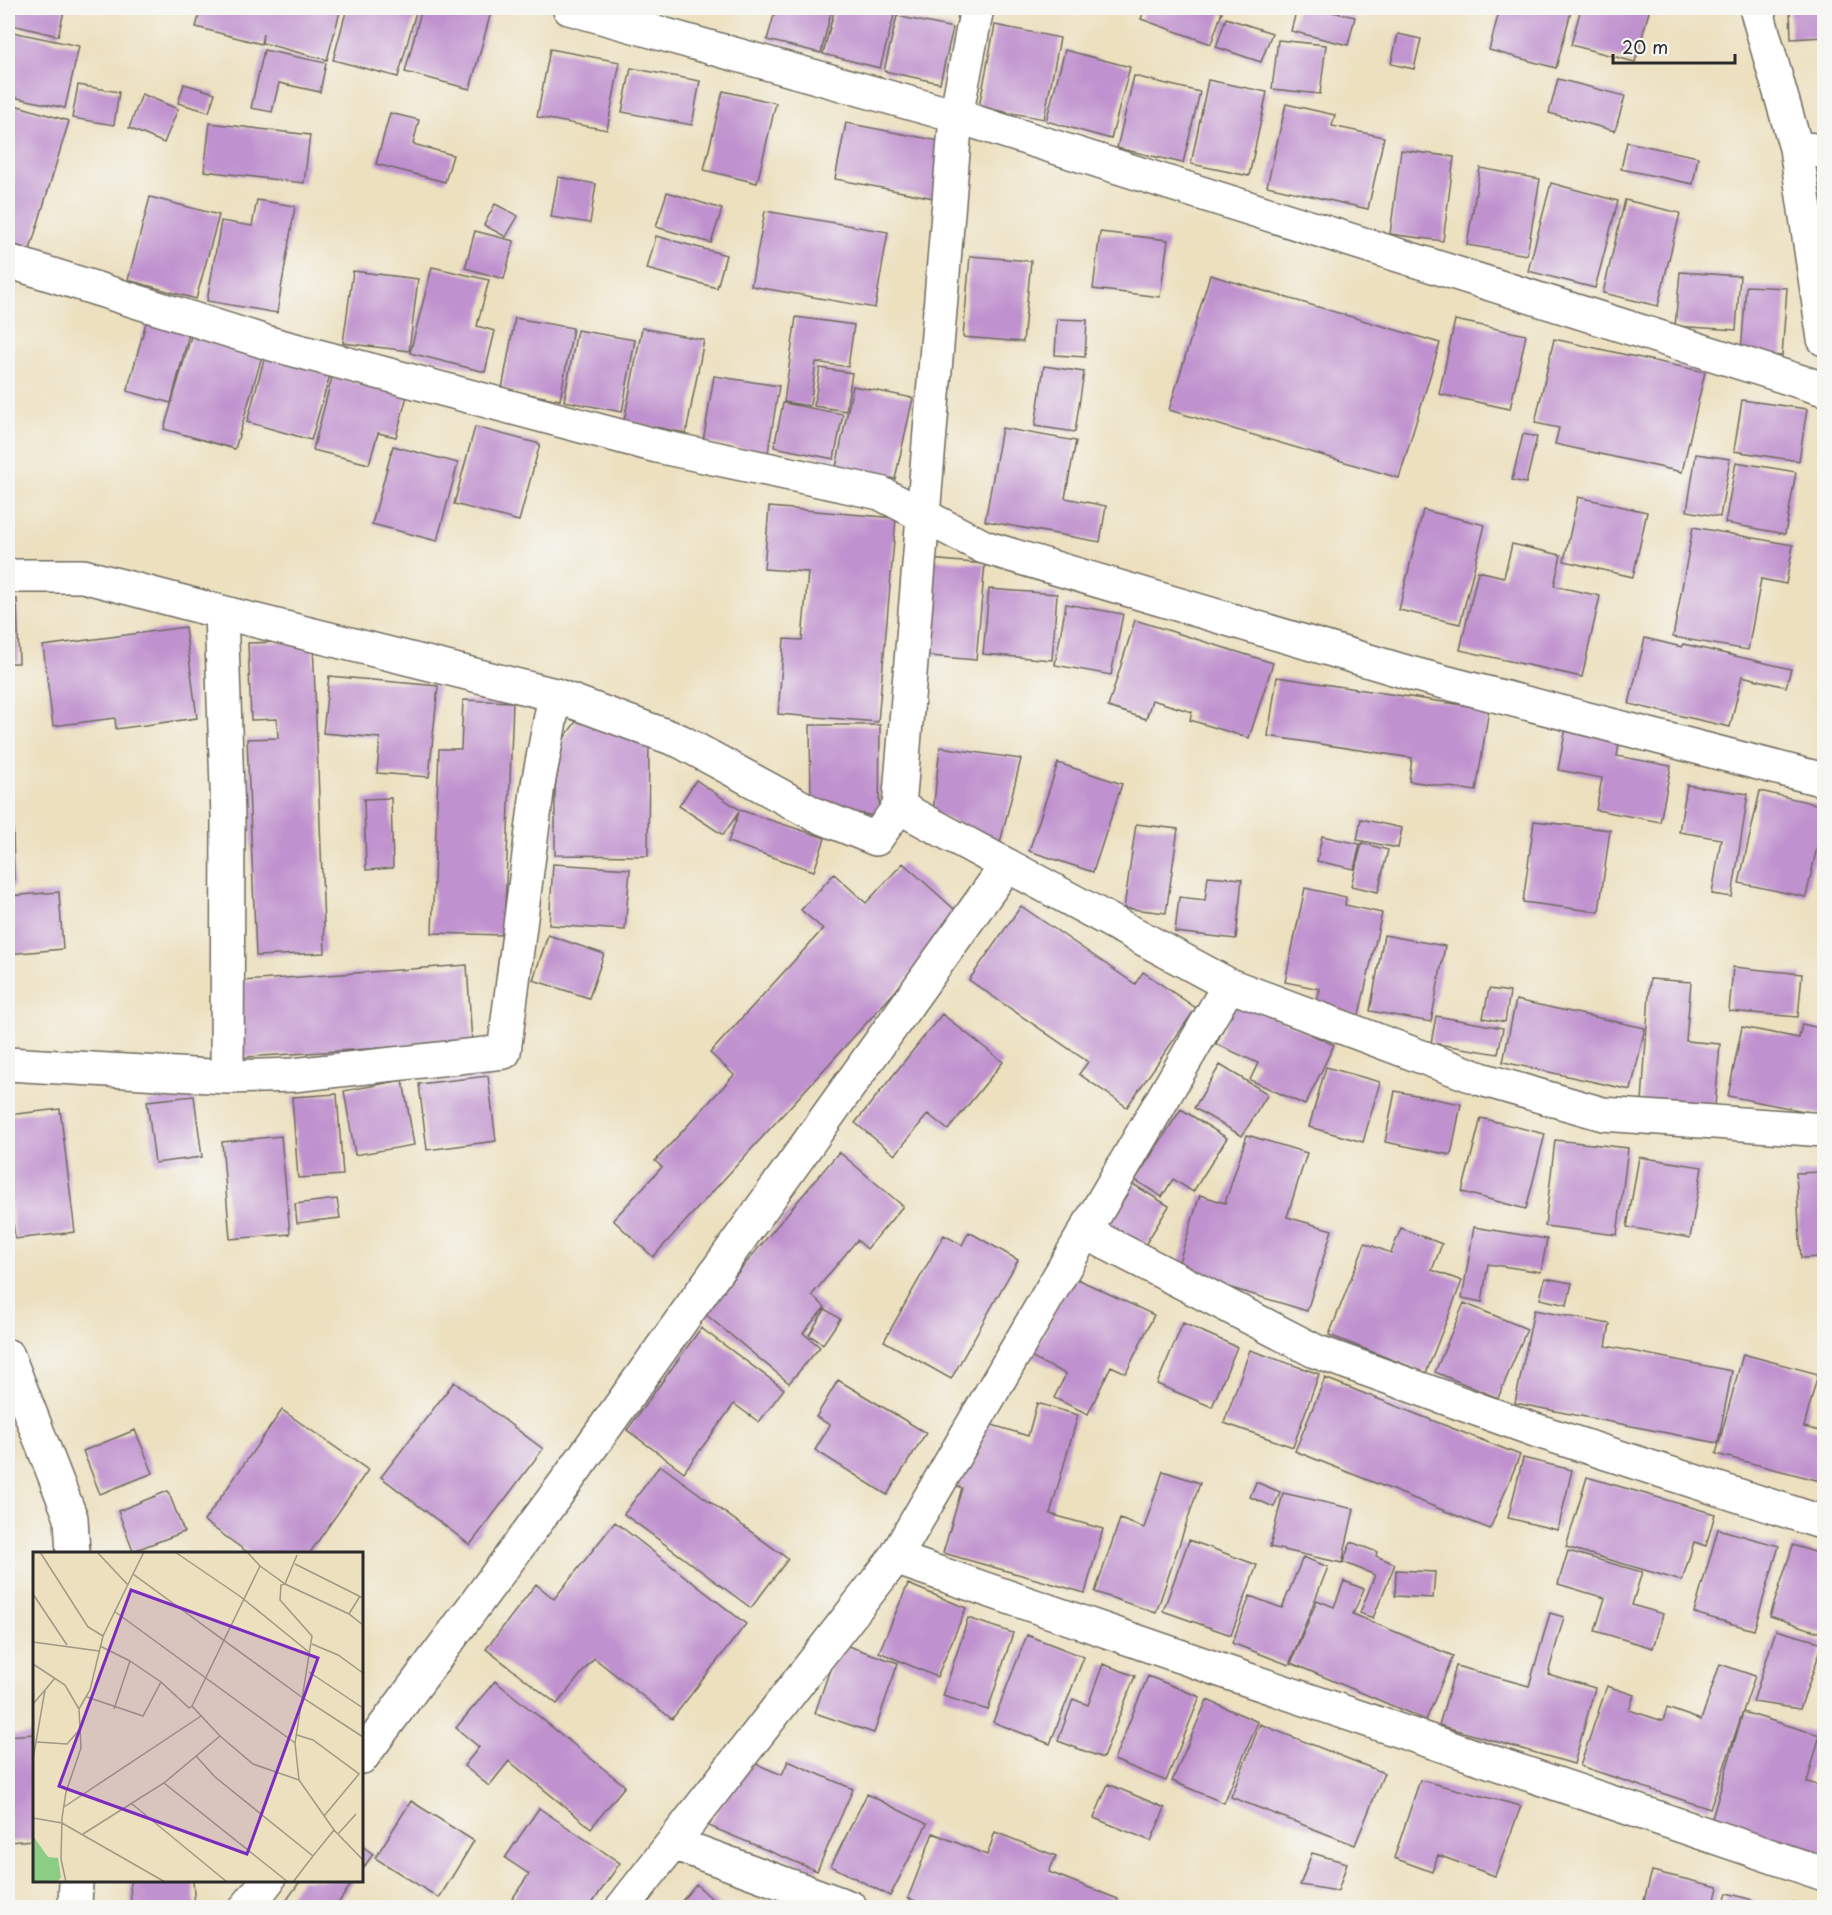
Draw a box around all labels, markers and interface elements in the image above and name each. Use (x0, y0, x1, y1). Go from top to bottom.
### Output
scale bar (1613, 27, 1734, 65)
text: 20 m (1622, 33, 1668, 60)
inset map (33, 1552, 363, 1882)

